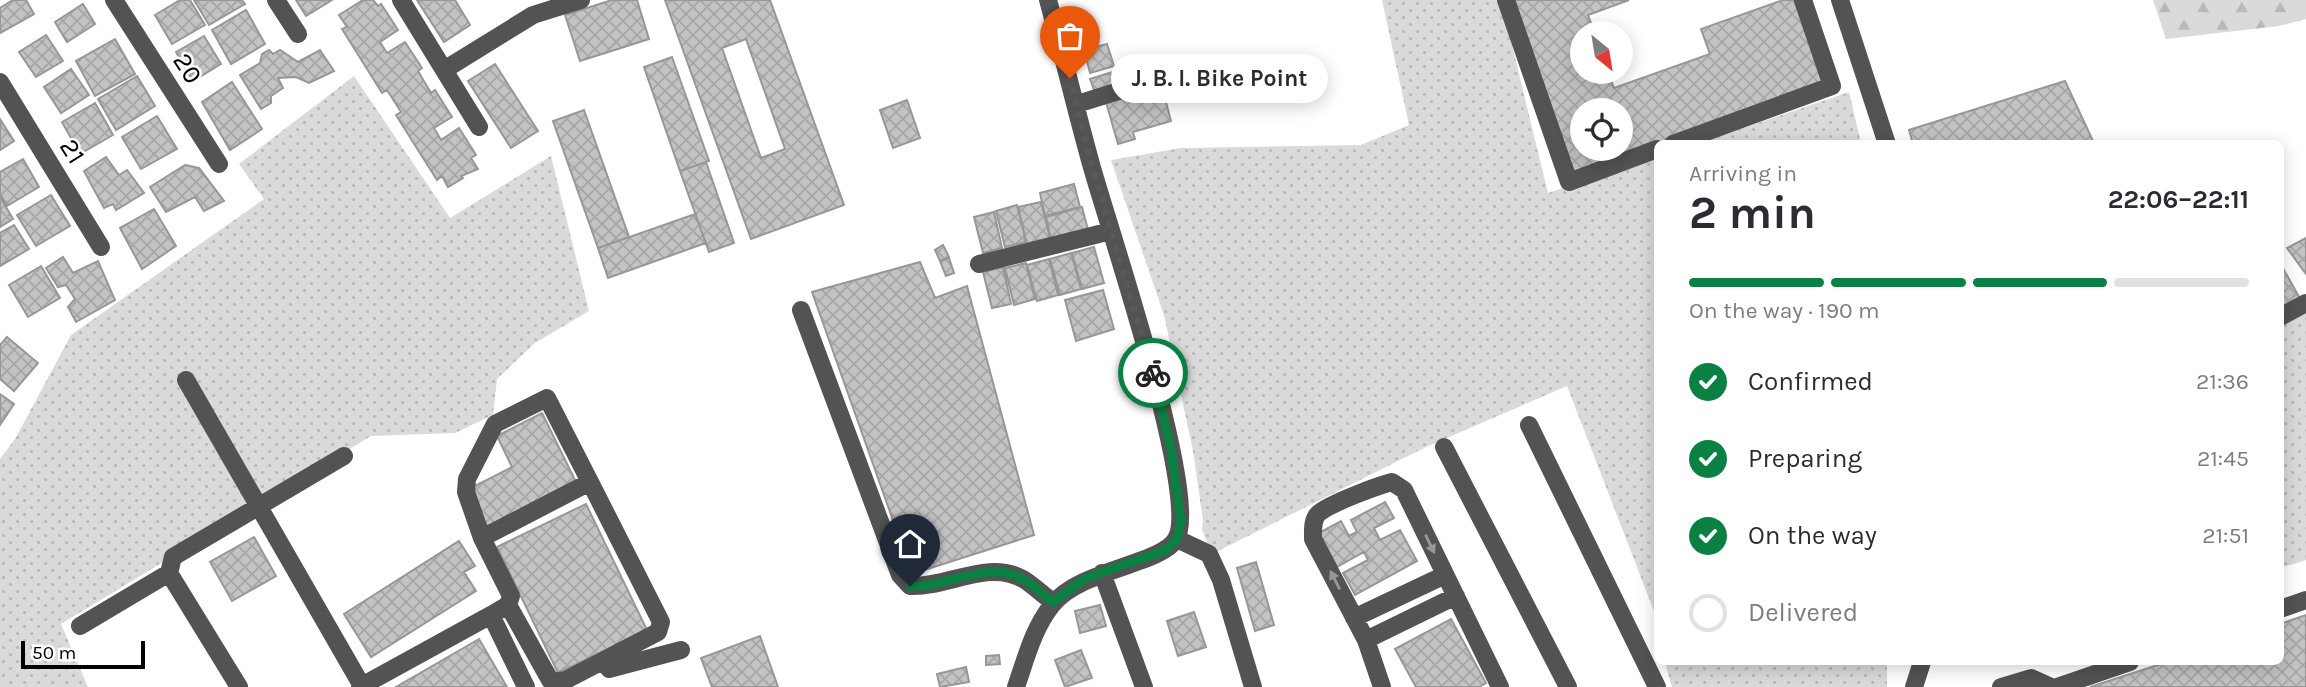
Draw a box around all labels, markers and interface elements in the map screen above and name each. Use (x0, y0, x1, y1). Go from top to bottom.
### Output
pin (1040, 6, 1100, 78)
icon: bag (1051, 17, 1089, 55)
north arrow (1570, 21, 1633, 84)
map controls (1570, 21, 1633, 161)
street label: 20 (166, 47, 209, 90)
callout: J. B. I. Bike Point (1112, 54, 1329, 102)
text: J. B. I. Bike Point (1132, 65, 1307, 92)
button: locate (1570, 98, 1633, 161)
street label: 21 (53, 133, 92, 170)
text: Arriving in (1689, 160, 1797, 187)
text: 22:06–22:11 (2108, 184, 2249, 215)
text: 2 min (1689, 186, 1816, 240)
text: On the way · 190 m (1689, 297, 1880, 324)
courier (1118, 338, 1188, 408)
icon: bike (1134, 354, 1172, 392)
icon: check (1689, 363, 1727, 401)
text: Confirmed (1748, 366, 1873, 397)
text: 21:36 (2196, 368, 2249, 395)
icon: check (1689, 440, 1727, 478)
text: Preparing (1748, 443, 1862, 474)
text: 21:45 (2197, 445, 2249, 472)
pin (880, 514, 940, 586)
icon: check (1689, 517, 1727, 555)
text: On the way (1748, 520, 1877, 551)
text: 21:51 (2202, 522, 2249, 549)
icon: home (891, 525, 929, 563)
one-way arrow (1424, 534, 1436, 554)
one-way arrow (1329, 570, 1341, 590)
text: Delivered (1748, 597, 1858, 628)
scale bar (21, 638, 145, 670)
text: 50 m (32, 642, 76, 664)

